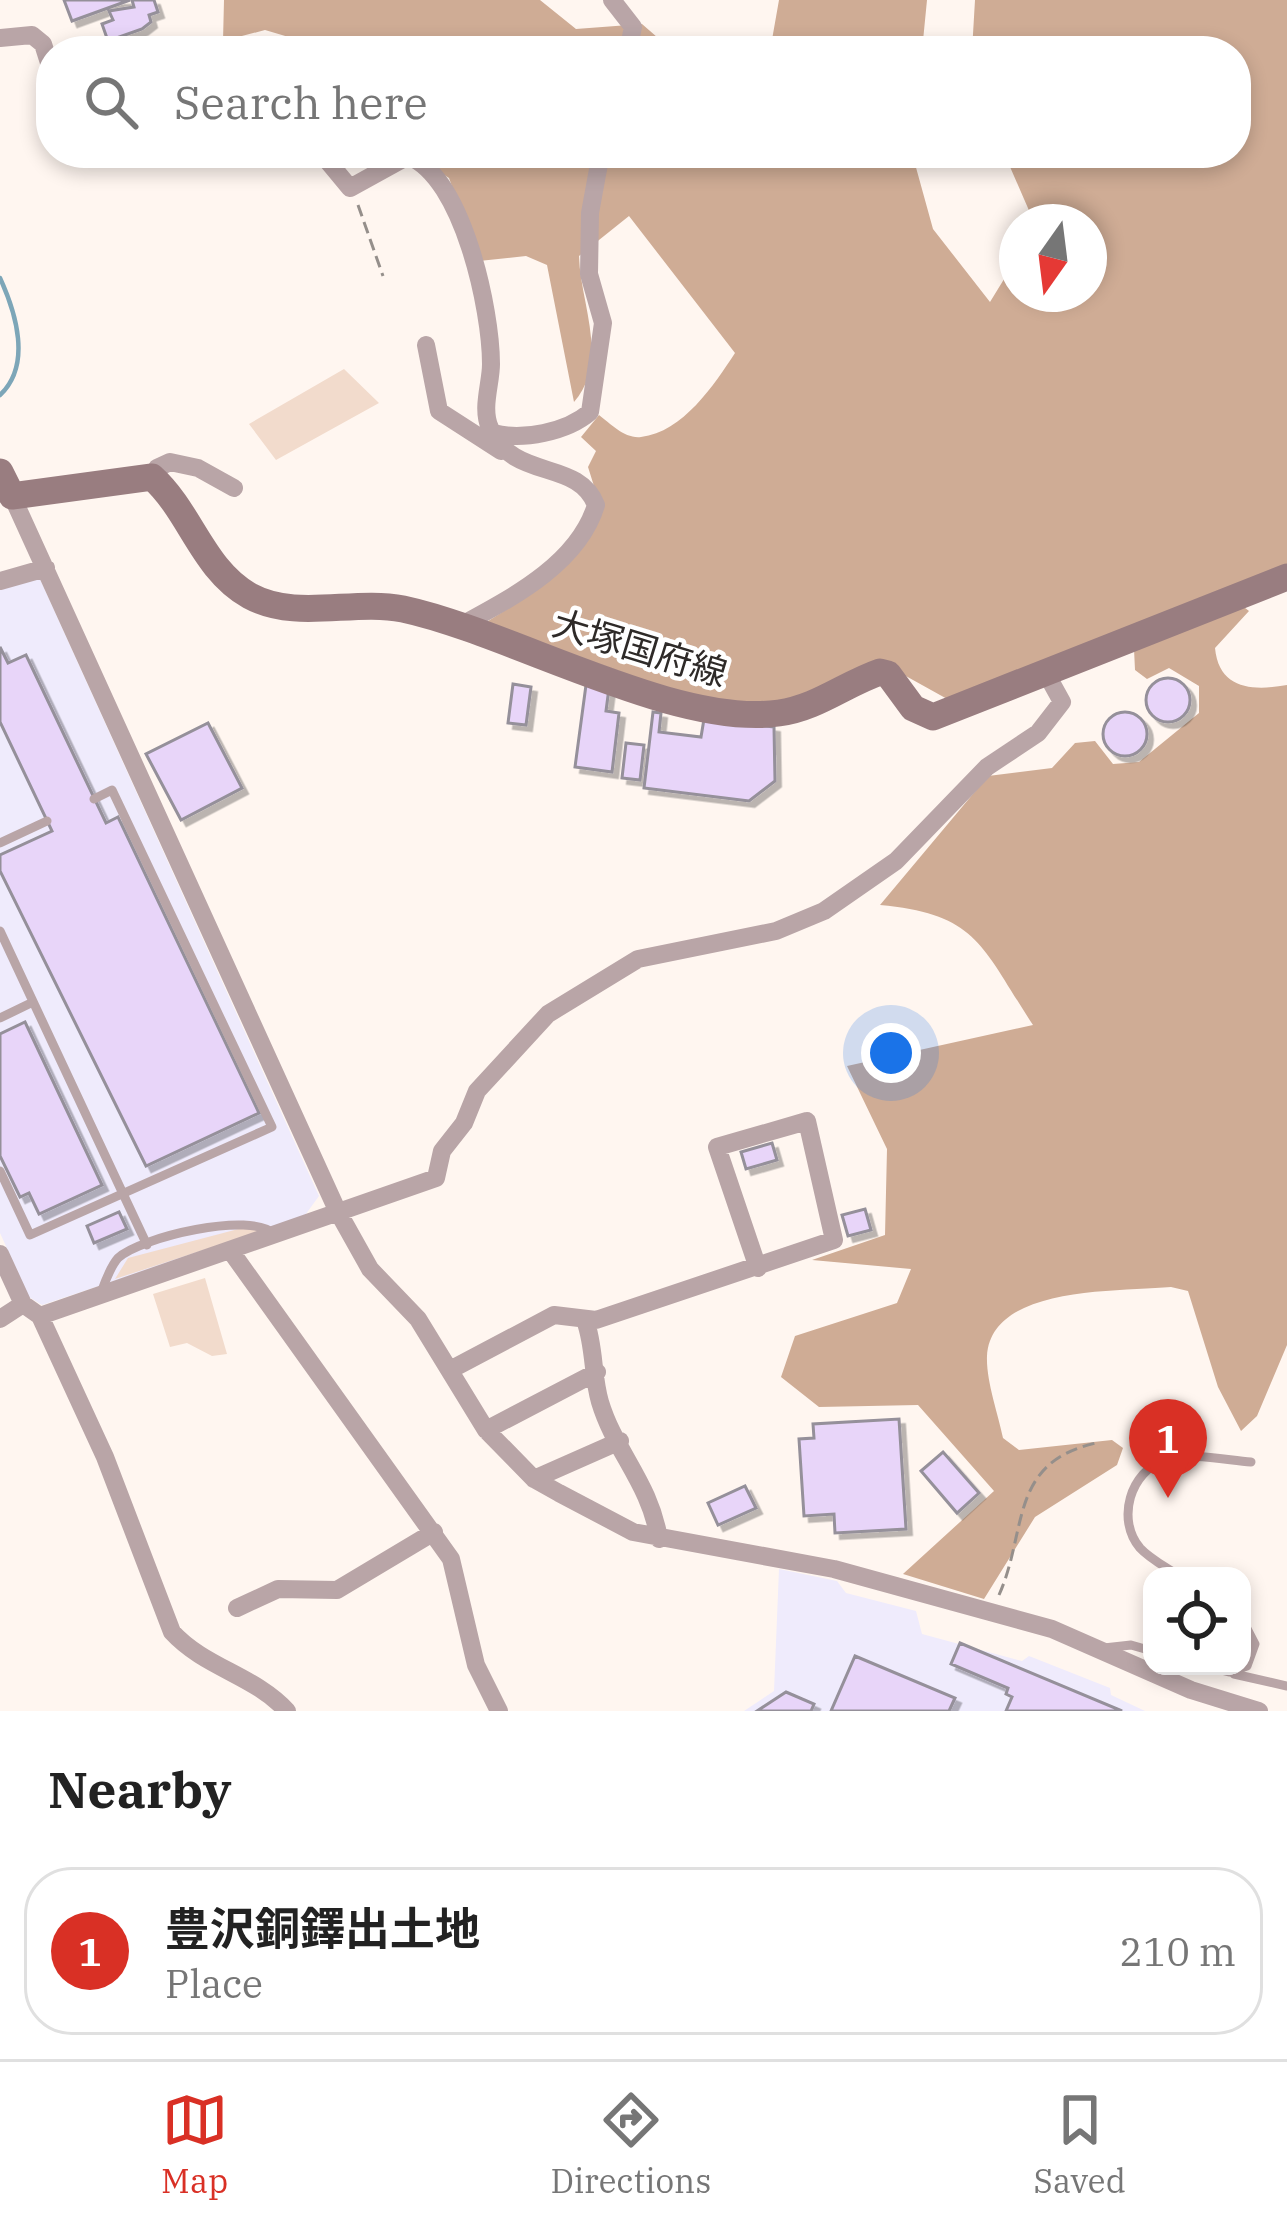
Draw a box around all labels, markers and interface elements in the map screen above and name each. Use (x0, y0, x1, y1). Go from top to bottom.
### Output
search box (36, 36, 1251, 168)
icon: search (78, 69, 144, 135)
text: Search here (174, 73, 428, 131)
north arrow (999, 204, 1107, 312)
street label: 大塚国府線 (547, 599, 733, 696)
your location (861, 1023, 921, 1083)
pin: 1 (1129, 1399, 1207, 1498)
map controls (1143, 1567, 1251, 1675)
button: locate (1143, 1567, 1251, 1675)
text: Nearby (48, 1756, 232, 1822)
text: 豊沢銅鐸出土地 (165, 1899, 480, 1957)
text: 1 (78, 1926, 102, 1977)
text: 210 m (1120, 1926, 1236, 1977)
text: Place (165, 1958, 263, 2009)
tab: Map (161, 2087, 228, 2202)
tab: Directions (550, 2087, 711, 2202)
tab: Saved (1033, 2087, 1126, 2202)

